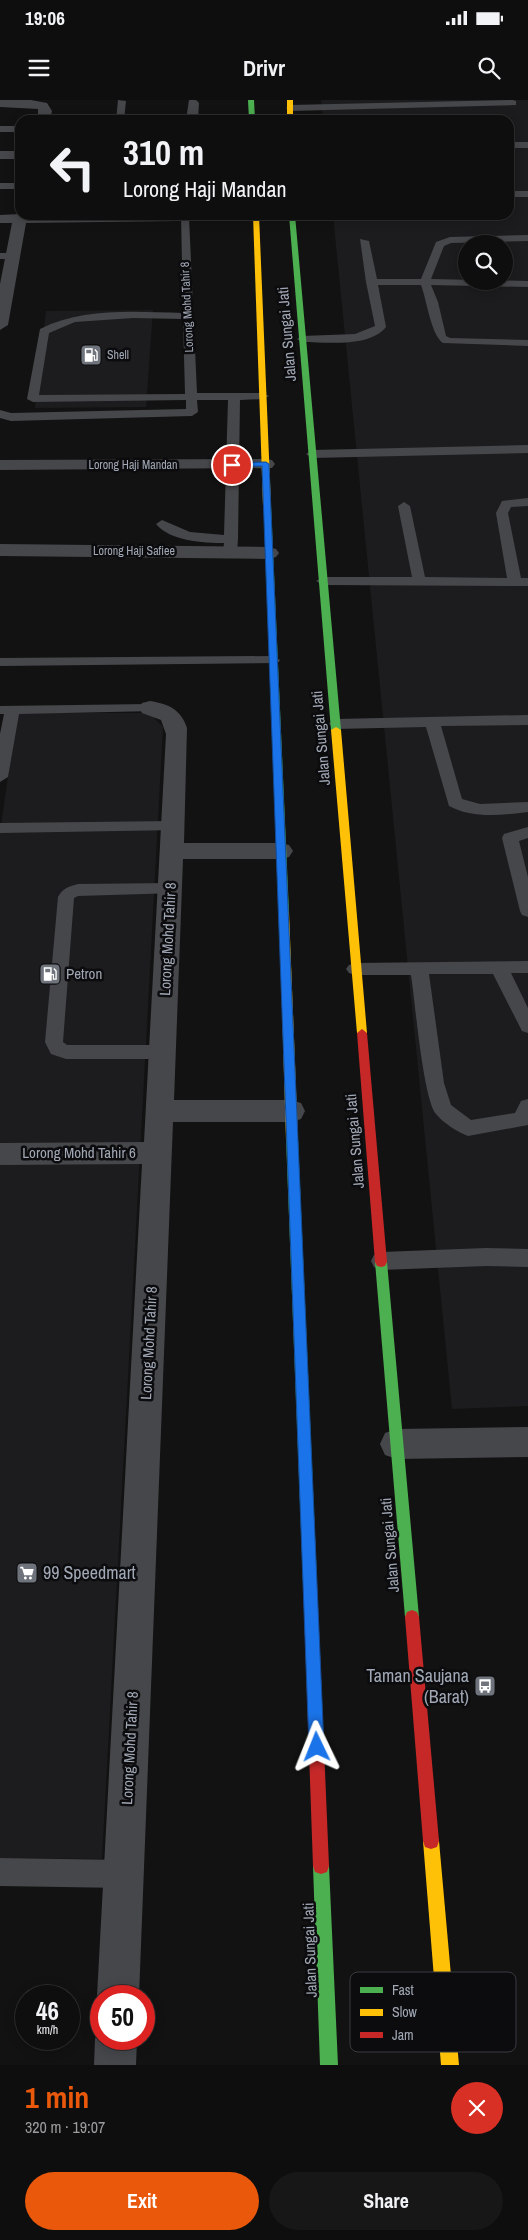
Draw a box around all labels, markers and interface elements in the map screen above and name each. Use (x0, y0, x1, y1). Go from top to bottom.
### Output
text: 19:06 (25, 5, 65, 31)
text: Drivr (243, 53, 285, 83)
icon: menu (25, 54, 53, 82)
icon: search (475, 54, 503, 82)
text: 310 m (123, 129, 204, 176)
icon: left (40, 135, 105, 200)
text: Lorong Haji Mandan (123, 174, 286, 204)
map controls (458, 235, 513, 290)
button: search (458, 235, 513, 290)
street label: Lorong Mohd Tahir 8 (177, 261, 197, 353)
street label: Jalan Sungai Jati (272, 286, 301, 382)
fuel station icon: Shell (79, 343, 103, 367)
place label: Shell (107, 347, 129, 363)
pin (211, 444, 253, 486)
icon: arrive (218, 451, 246, 479)
street label: Lorong Haji Mandan (88, 457, 178, 473)
street label: Lorong Haji Safiee (93, 543, 175, 559)
street label: Jalan Sungai Jati (306, 690, 335, 786)
street label: Lorong Mohd Tahir 8 (154, 882, 181, 996)
fuel station icon: Petron (38, 962, 62, 986)
place label: Petron (66, 963, 102, 984)
street label: Jalan Sungai Jati (340, 1093, 369, 1189)
street label: Lorong Mohd Tahir 6 (22, 1142, 136, 1163)
street label: Lorong Mohd Tahir 8 (135, 1286, 162, 1400)
street label: Jalan Sungai Jati (375, 1497, 404, 1593)
place label: 99 Speedmart (43, 1560, 136, 1585)
supermarket icon: 99 Speedmart (15, 1561, 39, 1585)
place label: Taman Saujana (Barat) (366, 1663, 469, 1709)
bus stop icon: Taman Saujana (Barat) (473, 1674, 497, 1698)
street label: Lorong Mohd Tahir 8 (116, 1691, 143, 1805)
position arrow (290, 1720, 342, 1772)
street label: Jalan Sungai Jati (297, 1902, 322, 1998)
legend (350, 1972, 516, 2052)
text: Fast (392, 1981, 414, 1999)
speed limit sign: 50 (90, 1985, 155, 2050)
text: 46 (36, 1994, 59, 2028)
text: Slow (392, 2003, 418, 2021)
text: km/h (37, 2022, 58, 2038)
text: Jam (392, 2026, 414, 2044)
text: 1 min (25, 2077, 89, 2117)
button: close (451, 2082, 503, 2134)
text: 320 m · 19:07 (25, 2116, 105, 2138)
button: Exit (25, 2172, 259, 2230)
button: Share (269, 2172, 503, 2230)

